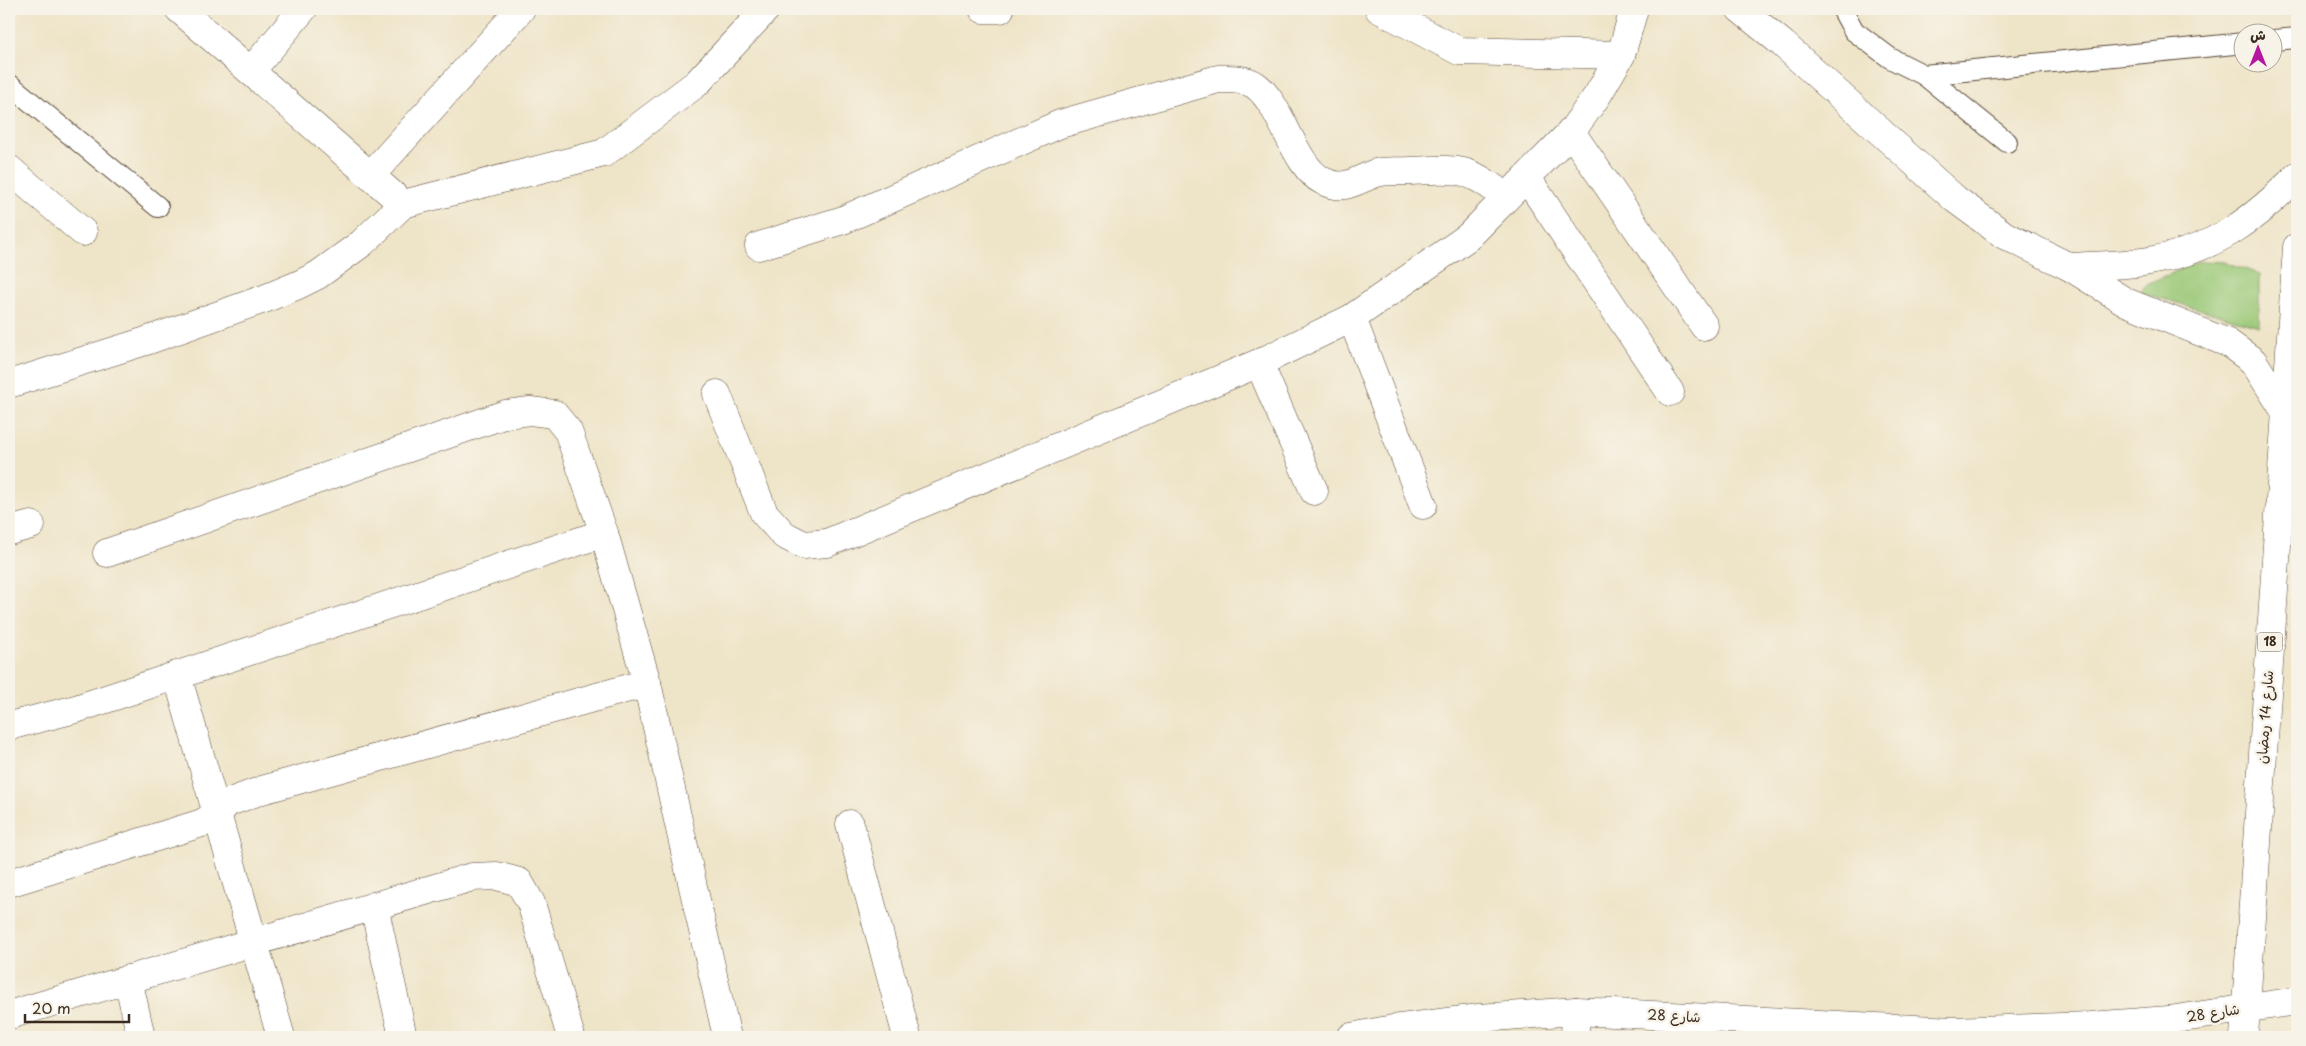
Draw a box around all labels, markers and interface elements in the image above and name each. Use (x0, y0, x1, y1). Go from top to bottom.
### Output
north arrow (2234, 22, 2284, 72)
text: ش (2250, 24, 2266, 45)
road number: 18 (2258, 632, 2282, 652)
street label: شارع 14 رمضان (2251, 669, 2278, 764)
scale bar (25, 991, 129, 1023)
text: 20 m (32, 996, 71, 1019)
street label: شارع 28 (2185, 998, 2241, 1027)
street label: شارع 28 (1647, 1004, 1701, 1027)

